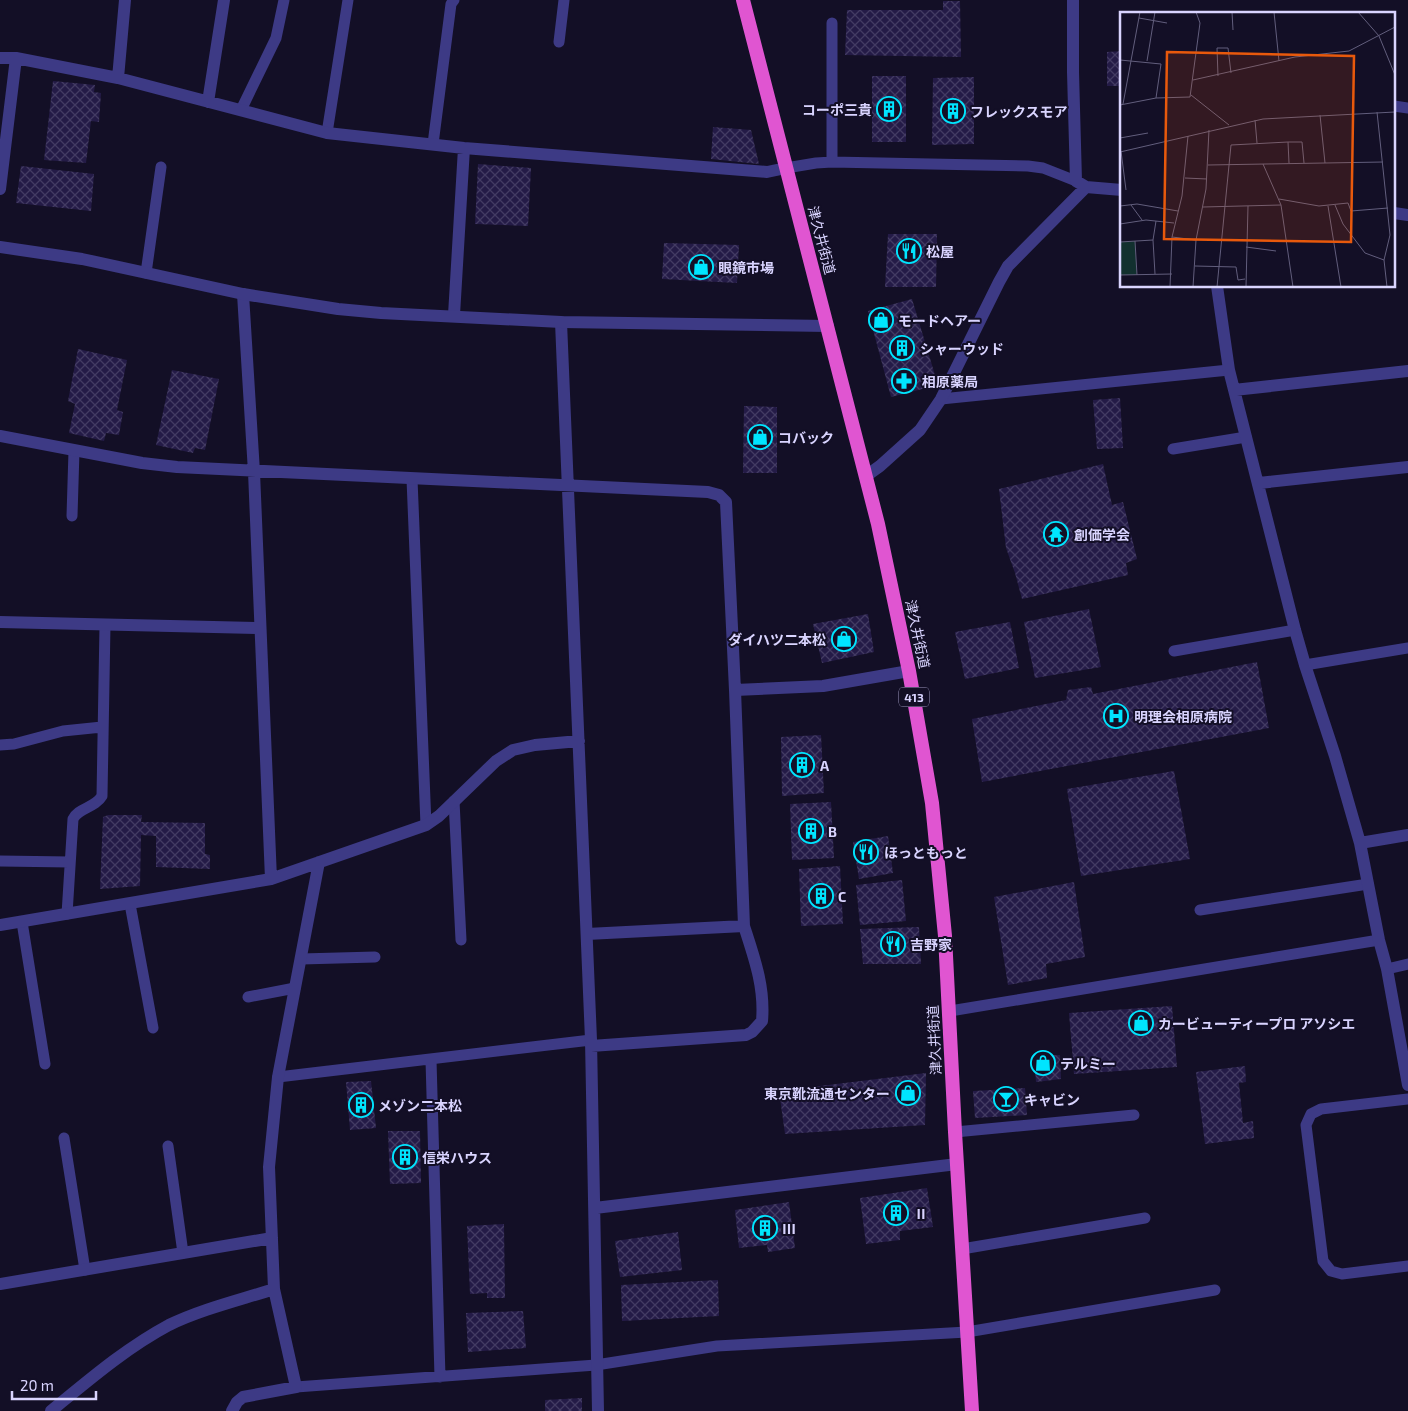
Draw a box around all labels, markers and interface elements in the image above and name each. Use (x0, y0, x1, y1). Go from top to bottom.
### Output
inset map (1120, 12, 1396, 288)
building icon: コーポ三貴 (876, 96, 902, 122)
building icon: フレックスモア (940, 98, 966, 124)
place label: コーポ三貴 (802, 101, 872, 118)
place label: フレックスモア (970, 103, 1068, 120)
street label: 津久井街道 (805, 204, 839, 276)
restaurant icon: 松屋 (896, 238, 922, 264)
place label: 松屋 (926, 243, 954, 260)
shop icon: 眼鏡市場 (688, 254, 714, 280)
place label: 眼鏡市場 (718, 259, 774, 276)
shop icon: モードヘアー (868, 307, 894, 333)
place label: モードヘアー (898, 312, 981, 329)
building icon: シャーウッド (889, 335, 915, 361)
place label: シャーウッド (920, 340, 1004, 357)
pharmacy icon: 相原薬局 (891, 368, 917, 394)
place label: 相原薬局 (922, 373, 978, 390)
shop icon: コバック (747, 424, 773, 450)
place label: コバック (778, 429, 834, 446)
temple icon: 創価学会 (1043, 521, 1069, 547)
place label: 創価学会 (1074, 526, 1130, 543)
street label: 津久井街道 (902, 598, 934, 670)
shop icon: ダイハツ二本松 (831, 626, 857, 652)
place label: ダイハツ二本松 (728, 631, 826, 648)
road number: 413 (899, 688, 929, 706)
hospital icon: 明理会相原病院 (1103, 703, 1129, 729)
place label: 明理会相原病院 (1134, 708, 1232, 725)
building icon: A (789, 752, 815, 778)
place label: A (820, 757, 830, 774)
building icon: B (798, 818, 824, 844)
place label: B (828, 823, 837, 840)
restaurant icon: ほっともっと (853, 839, 879, 865)
place label: ほっともっと (884, 844, 968, 861)
building icon: C (808, 883, 834, 909)
place label: C (838, 888, 846, 905)
restaurant icon: 吉野家 (880, 931, 906, 957)
place label: 吉野家 (910, 936, 952, 953)
street label: 津久井街道 (924, 1005, 944, 1075)
shop icon: カービューティープロ アソシエ (1128, 1010, 1154, 1036)
place label: カービューティープロ アソシエ (1158, 1015, 1355, 1032)
shop icon: テルミー (1030, 1050, 1056, 1076)
place label: テルミー (1060, 1055, 1116, 1072)
shop icon: 東京靴流通センター (895, 1080, 921, 1106)
place label: 東京靴流通センター (764, 1085, 890, 1102)
bar icon: キャビン (993, 1086, 1019, 1112)
place label: キャビン (1024, 1091, 1080, 1108)
building icon: メゾン二本松 (348, 1092, 374, 1118)
place label: メゾン二本松 (378, 1097, 462, 1114)
building icon: 信栄ハウス (392, 1144, 418, 1170)
place label: 信栄ハウス (422, 1149, 492, 1166)
building icon: Ⅱ (883, 1200, 909, 1226)
place label: Ⅱ (914, 1205, 928, 1222)
building icon: Ⅲ (752, 1215, 778, 1241)
place label: Ⅲ (782, 1220, 796, 1237)
scale bar (12, 1368, 96, 1400)
text: 20 m (20, 1376, 54, 1394)

